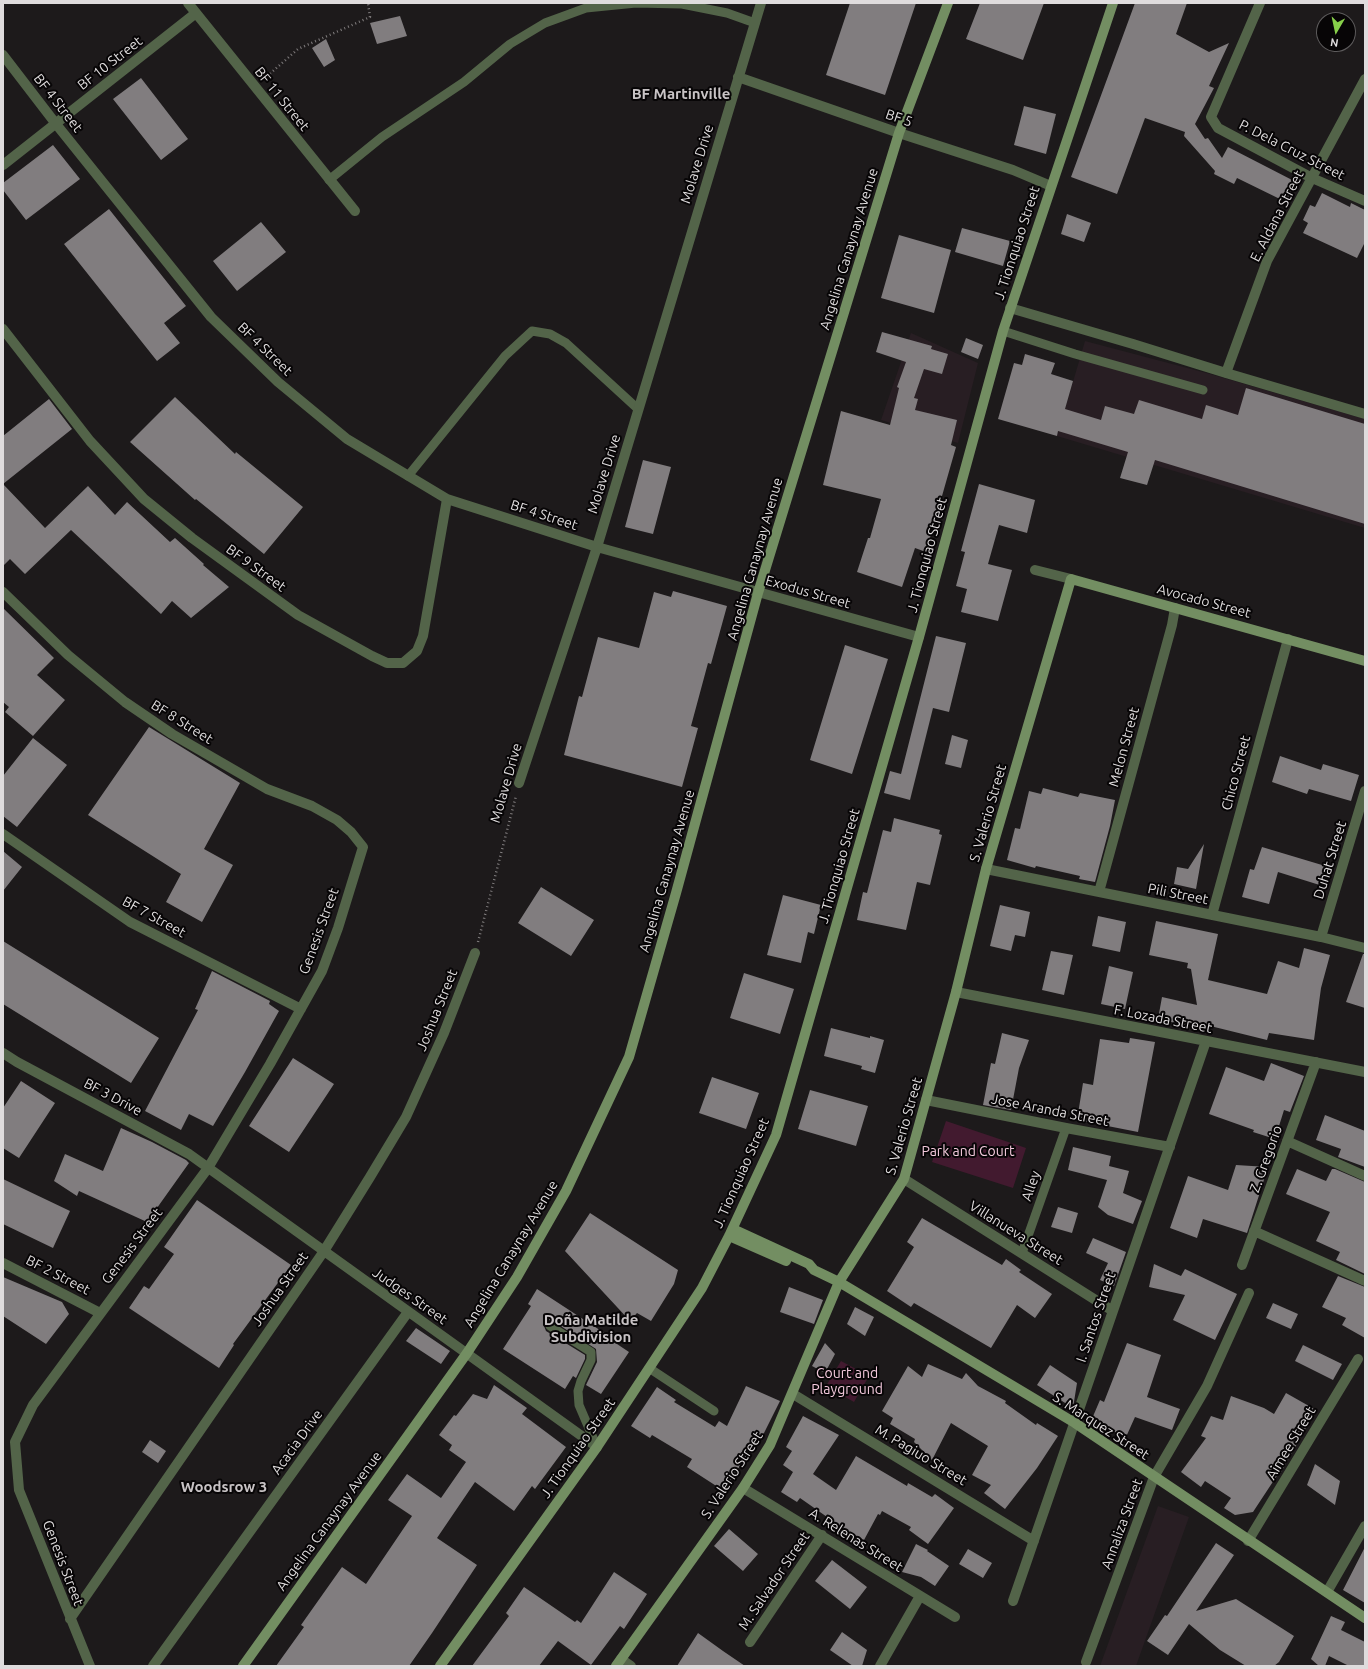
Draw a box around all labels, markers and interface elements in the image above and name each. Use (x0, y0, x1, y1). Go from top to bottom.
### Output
north arrow (1316, 12, 1356, 52)
street label: BF 10 Street (74, 33, 146, 93)
text: N (1329, 36, 1339, 49)
street label: BF 11 Street (251, 64, 313, 134)
street label: BF 4 Street (30, 70, 86, 136)
district label: BF Martinville (632, 85, 730, 103)
street label: BF 5 (883, 106, 915, 130)
street label: P. Dela Cruz Street (1236, 116, 1348, 184)
street label: Molave Drive (677, 122, 717, 206)
street label: Angelina Canaynay Avenue (816, 166, 882, 332)
street label: E. Aldana Street (1247, 168, 1307, 264)
street label: J. Tionquiao Street (991, 184, 1043, 302)
street label: BF 4 Street (234, 319, 296, 379)
street label: Molave Drive (584, 432, 624, 516)
street label: Angelina Canaynay Avenue (724, 476, 786, 642)
street label: BF 4 Street (508, 496, 580, 534)
street label: J. Tionquiao Street (904, 496, 950, 614)
street label: BF 9 Street (223, 541, 289, 595)
street label: Exodus Street (764, 572, 852, 612)
street label: Avocado Street (1155, 580, 1253, 622)
street label: BF 8 Street (148, 696, 216, 748)
street label: Melon Street (1105, 705, 1143, 789)
street label: Chico Street (1218, 734, 1254, 812)
street label: Molave Drive (487, 741, 525, 825)
street label: S. Valerio Street (966, 762, 1010, 864)
street label: Angelina Canaynay Avenue (636, 788, 698, 954)
street label: J. Tionquiao Street (815, 807, 863, 925)
street label: Duhat Street (1310, 819, 1350, 901)
street label: Pili Street (1146, 880, 1210, 908)
street label: Genesis Street (296, 886, 342, 976)
street label: BF 7 Street (119, 893, 189, 941)
street label: Joshua Street (413, 967, 461, 1053)
street label: F. Lozada Street (1112, 1001, 1214, 1037)
street label: BF 3 Drive (81, 1075, 145, 1119)
street label: S. Valerio Street (882, 1075, 926, 1177)
street label: Jose Aranda Street (990, 1090, 1110, 1130)
street label: J. Tionquiao Street (709, 1115, 773, 1231)
street label: Z. Gregorio (1246, 1123, 1286, 1195)
park label: Park and Court (921, 1143, 1015, 1159)
street label: Alley (1018, 1169, 1044, 1203)
street label: Angelina Canaynay Avenue (460, 1178, 562, 1330)
street label: Villanueva Street (966, 1197, 1066, 1269)
street label: Genesis Street (98, 1205, 166, 1287)
street label: Joshua Street (248, 1249, 312, 1329)
street label: BF 2 Street (23, 1252, 93, 1298)
street label: Judges Street (369, 1264, 451, 1328)
street label: I. Santos Street (1073, 1269, 1119, 1365)
district label: Doña Matilde Subdivision (544, 1311, 638, 1346)
park label: Court and Playground (811, 1365, 883, 1398)
street label: S. Marquez Street (1050, 1389, 1152, 1463)
street label: J. Tionquiao Street (537, 1395, 619, 1501)
street label: Aimee Street (1263, 1403, 1319, 1483)
street label: Acacia Drive (268, 1406, 326, 1478)
street label: M. Pagiuo Street (872, 1421, 970, 1489)
street label: S. Valerio Street (698, 1428, 766, 1522)
street label: Angelina Canaynay Avenue (273, 1448, 385, 1594)
street label: Annaliza Street (1098, 1476, 1146, 1572)
district label: Woodsrow 3 (181, 1478, 267, 1496)
street label: A. Relenas Street (806, 1504, 906, 1576)
street label: Genesis Street (39, 1518, 87, 1608)
street label: M. Salvador Street (735, 1529, 813, 1633)

